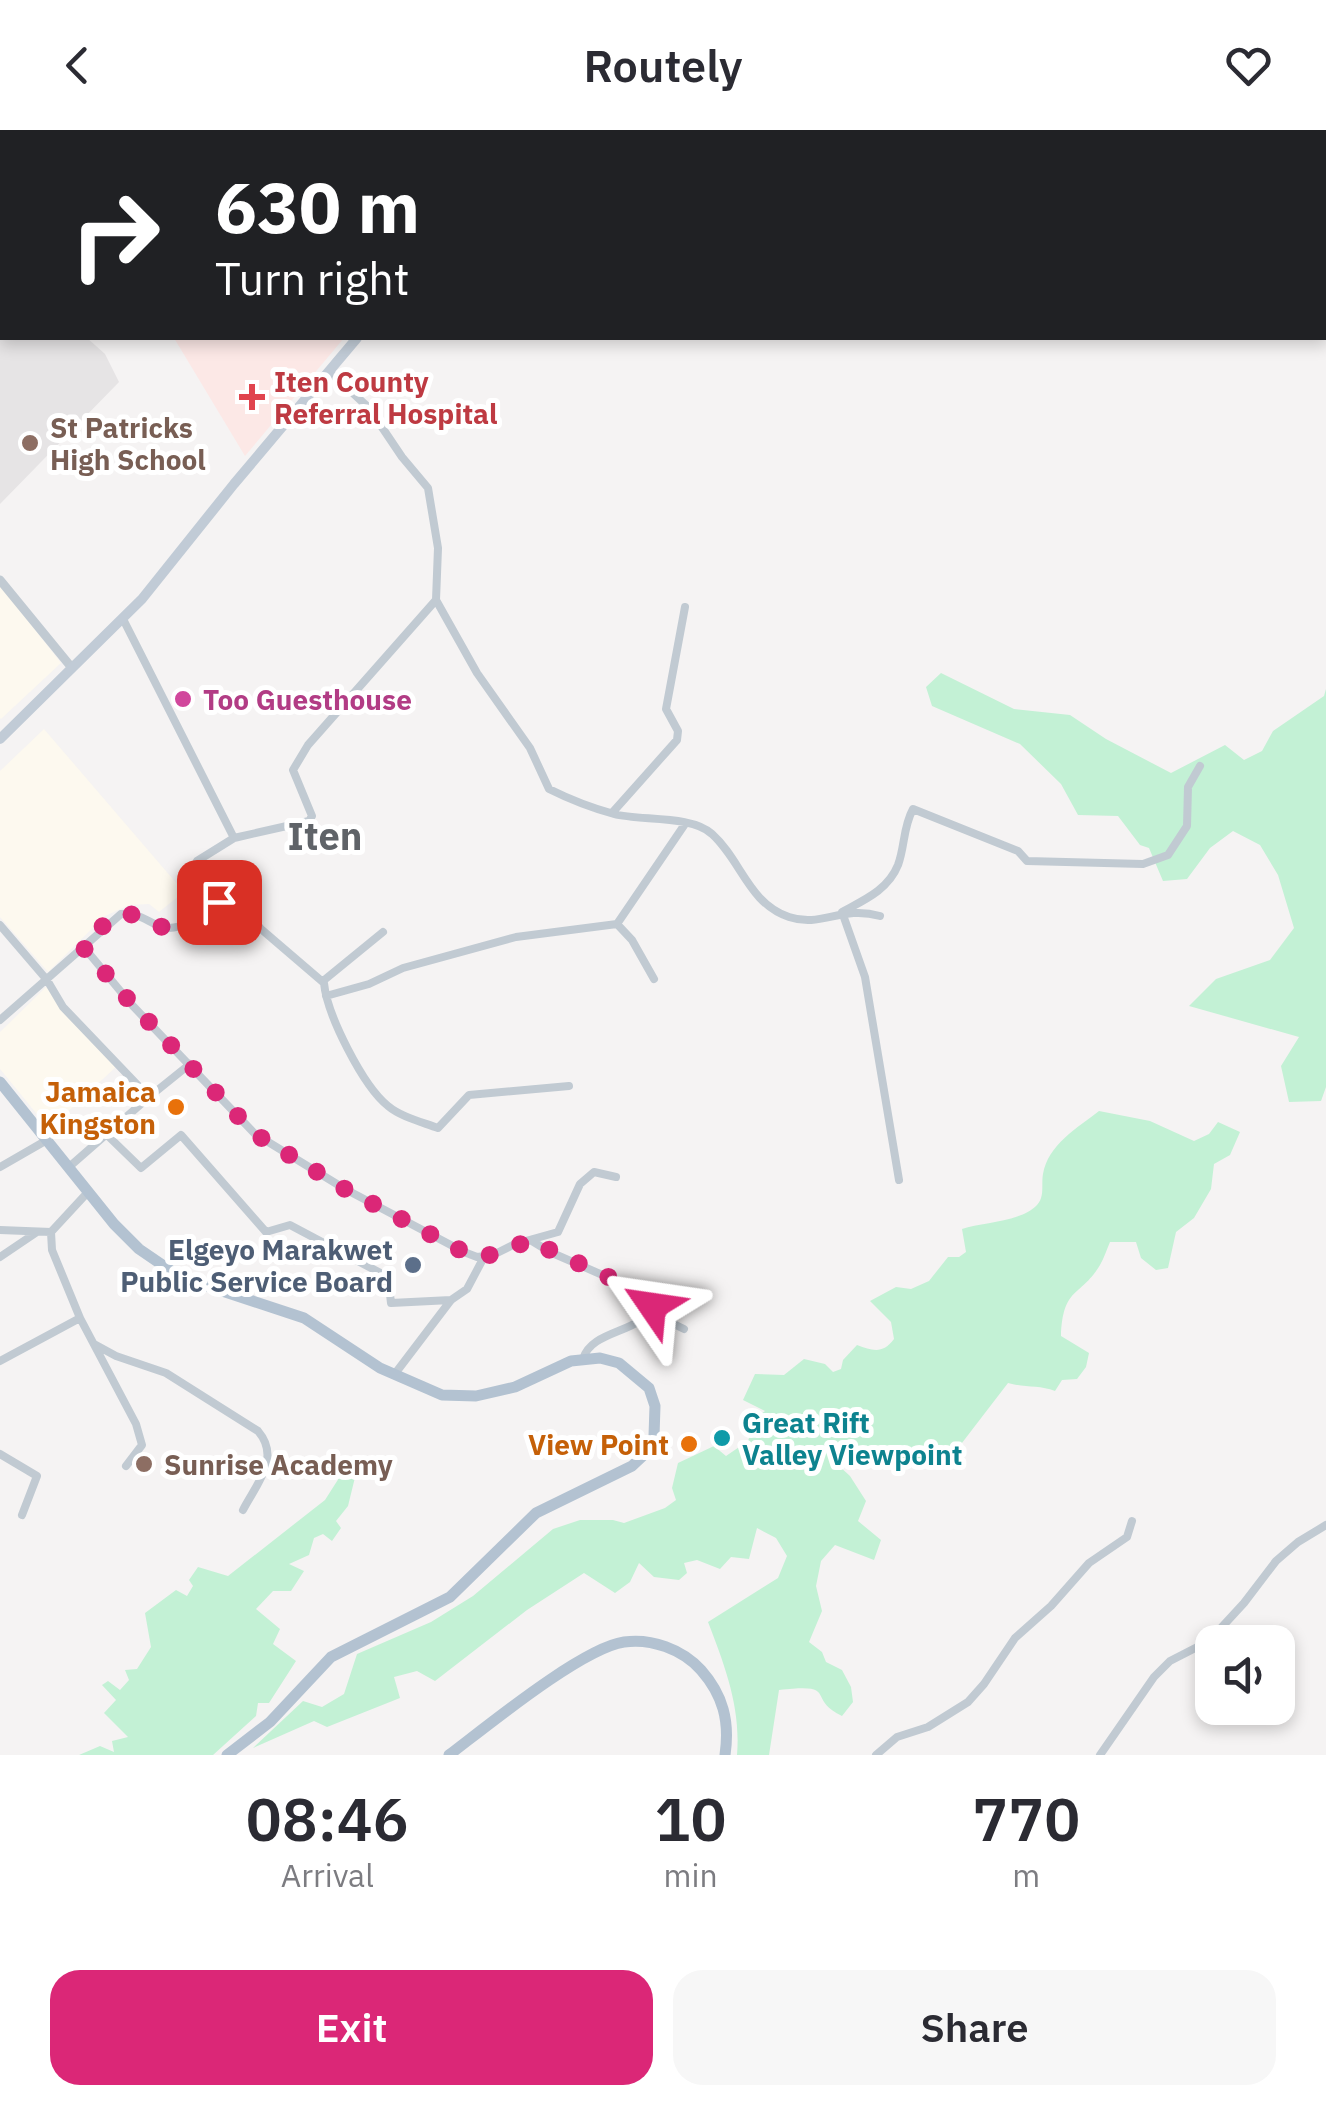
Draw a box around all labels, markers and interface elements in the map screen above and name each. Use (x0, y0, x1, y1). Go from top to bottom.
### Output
text: Routely (583, 36, 743, 94)
icon: back (50, 38, 105, 93)
icon: heart (1221, 38, 1276, 93)
text: 630 m (215, 161, 420, 252)
icon: right (50, 170, 180, 300)
text: Turn right (215, 249, 410, 307)
place label: Iten County Referral Hospital (274, 363, 498, 432)
marker: Iten County Referral Hospital (239, 384, 265, 410)
place label: St Patricks High School (50, 409, 206, 478)
marker: St Patricks High School (19, 432, 41, 454)
place label: Too Guesthouse (203, 681, 412, 718)
marker: Too Guesthouse (172, 688, 194, 710)
district label: Iten (288, 811, 362, 860)
pin (177, 860, 262, 945)
icon: arrive (192, 875, 247, 930)
place label: Jamaica Kingston (39, 1073, 156, 1142)
marker: Jamaica Kingston (165, 1096, 187, 1118)
place label: Elgeyo Marakwet Public Service Board (120, 1231, 393, 1300)
marker: Elgeyo Marakwet Public Service Board (402, 1254, 424, 1276)
position arrow (600, 1254, 704, 1358)
place label: Great Rift Valley Viewpoint (742, 1404, 962, 1473)
place label: View Point (528, 1426, 669, 1463)
marker: Great Rift Valley Viewpoint (711, 1427, 733, 1449)
marker: View Point (678, 1433, 700, 1455)
place label: Sunrise Academy (164, 1446, 393, 1483)
marker: Sunrise Academy (133, 1453, 155, 1475)
map controls (1195, 1625, 1295, 1725)
button: sound (1195, 1625, 1295, 1725)
text: 08:46 (246, 1779, 409, 1858)
text: 10 (655, 1779, 727, 1858)
text: 770 (972, 1779, 1080, 1858)
text: Arrival (281, 1854, 374, 1896)
text: min (663, 1854, 718, 1896)
text: m (1012, 1854, 1040, 1896)
button: Exit (50, 1970, 653, 2085)
button: Share (673, 1970, 1276, 2085)

